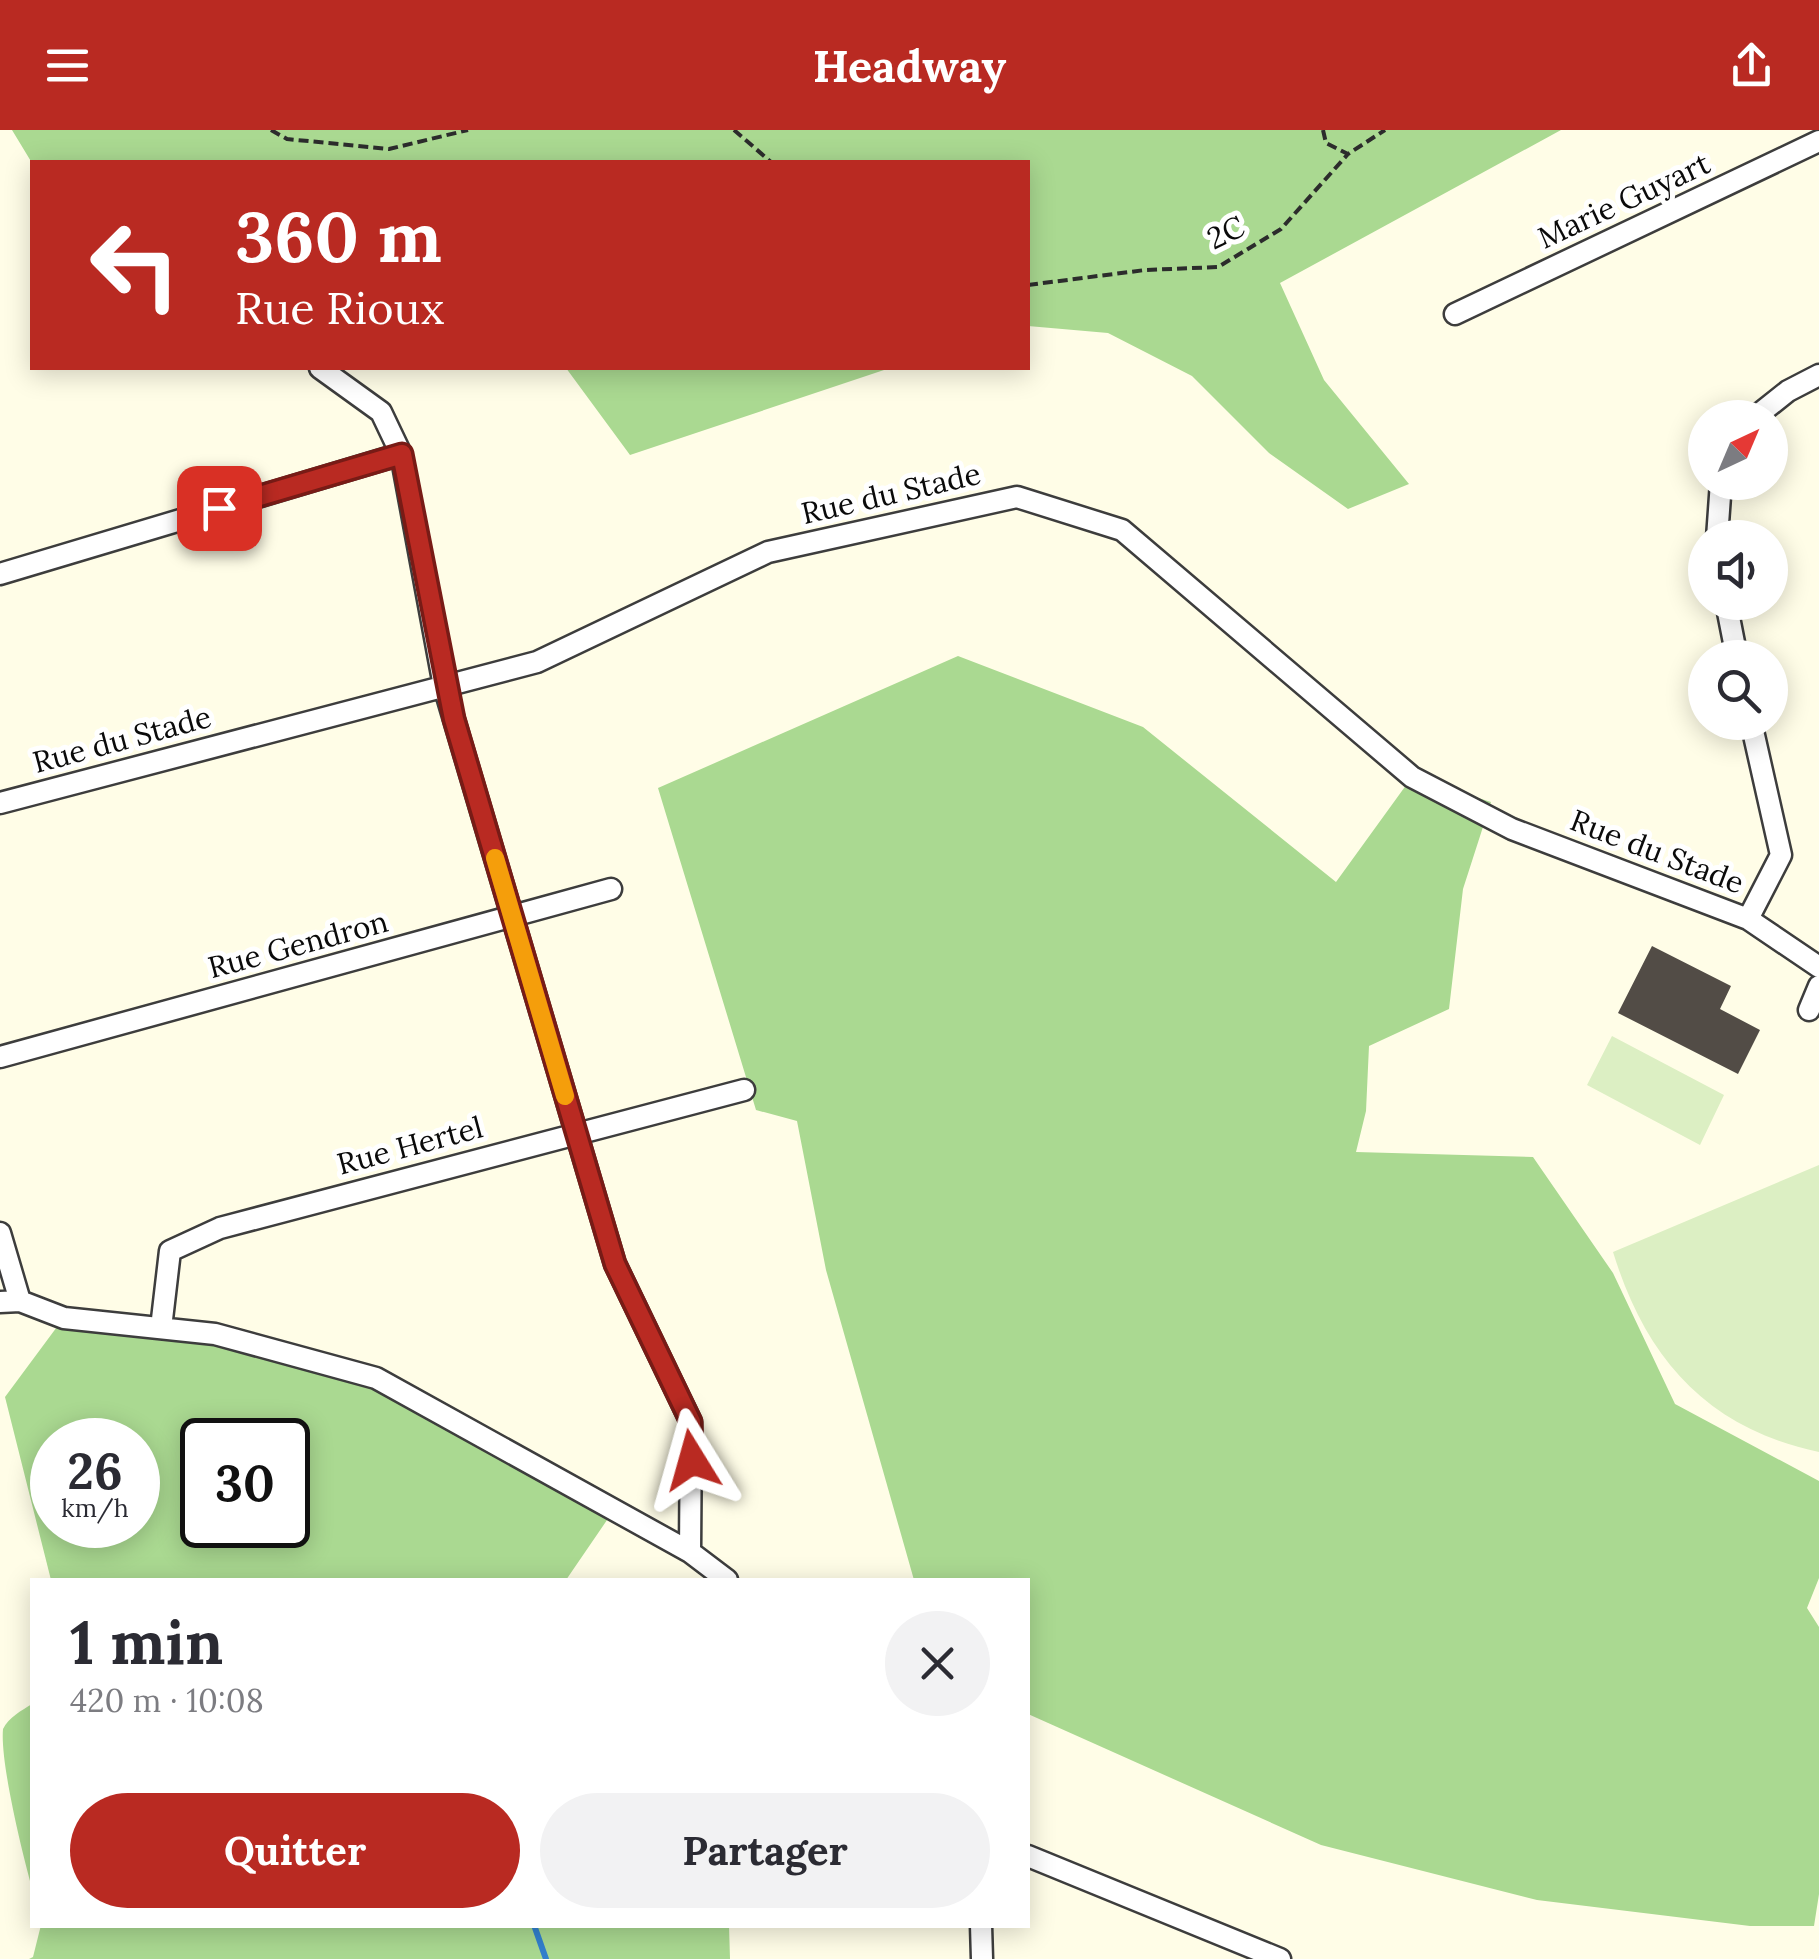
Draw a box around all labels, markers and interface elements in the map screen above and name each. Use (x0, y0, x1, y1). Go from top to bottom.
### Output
text: Headway (813, 37, 1006, 94)
icon: menu (40, 38, 95, 93)
icon: share (1724, 38, 1779, 93)
street label: Marie Guyart (1532, 144, 1716, 257)
text: 360 m (235, 192, 442, 281)
icon: left (70, 200, 200, 330)
street label: 2C (1201, 207, 1251, 257)
text: Rue Rioux (235, 279, 444, 336)
north arrow (1688, 400, 1788, 500)
map controls (1688, 400, 1788, 740)
street label: Rue du Stade (797, 454, 984, 532)
pin (177, 466, 262, 551)
icon: arrive (192, 481, 247, 536)
button: sound (1688, 520, 1788, 620)
button: search (1688, 640, 1788, 740)
street label: Rue du Stade (29, 697, 215, 781)
street label: Rue du Stade (1565, 801, 1750, 902)
street label: Rue Gendron (204, 902, 392, 986)
street label: Rue Hertel (333, 1107, 487, 1183)
position arrow (640, 1408, 744, 1512)
speed limit sign: 30 (180, 1418, 310, 1548)
text: 26 (67, 1439, 123, 1503)
text: km/h (61, 1492, 129, 1524)
text: 1 min (70, 1604, 223, 1680)
button: close (885, 1611, 990, 1716)
text: 420 m · 10:08 (70, 1680, 264, 1721)
button: Quitter (70, 1793, 520, 1908)
button: Partager (540, 1793, 990, 1908)

